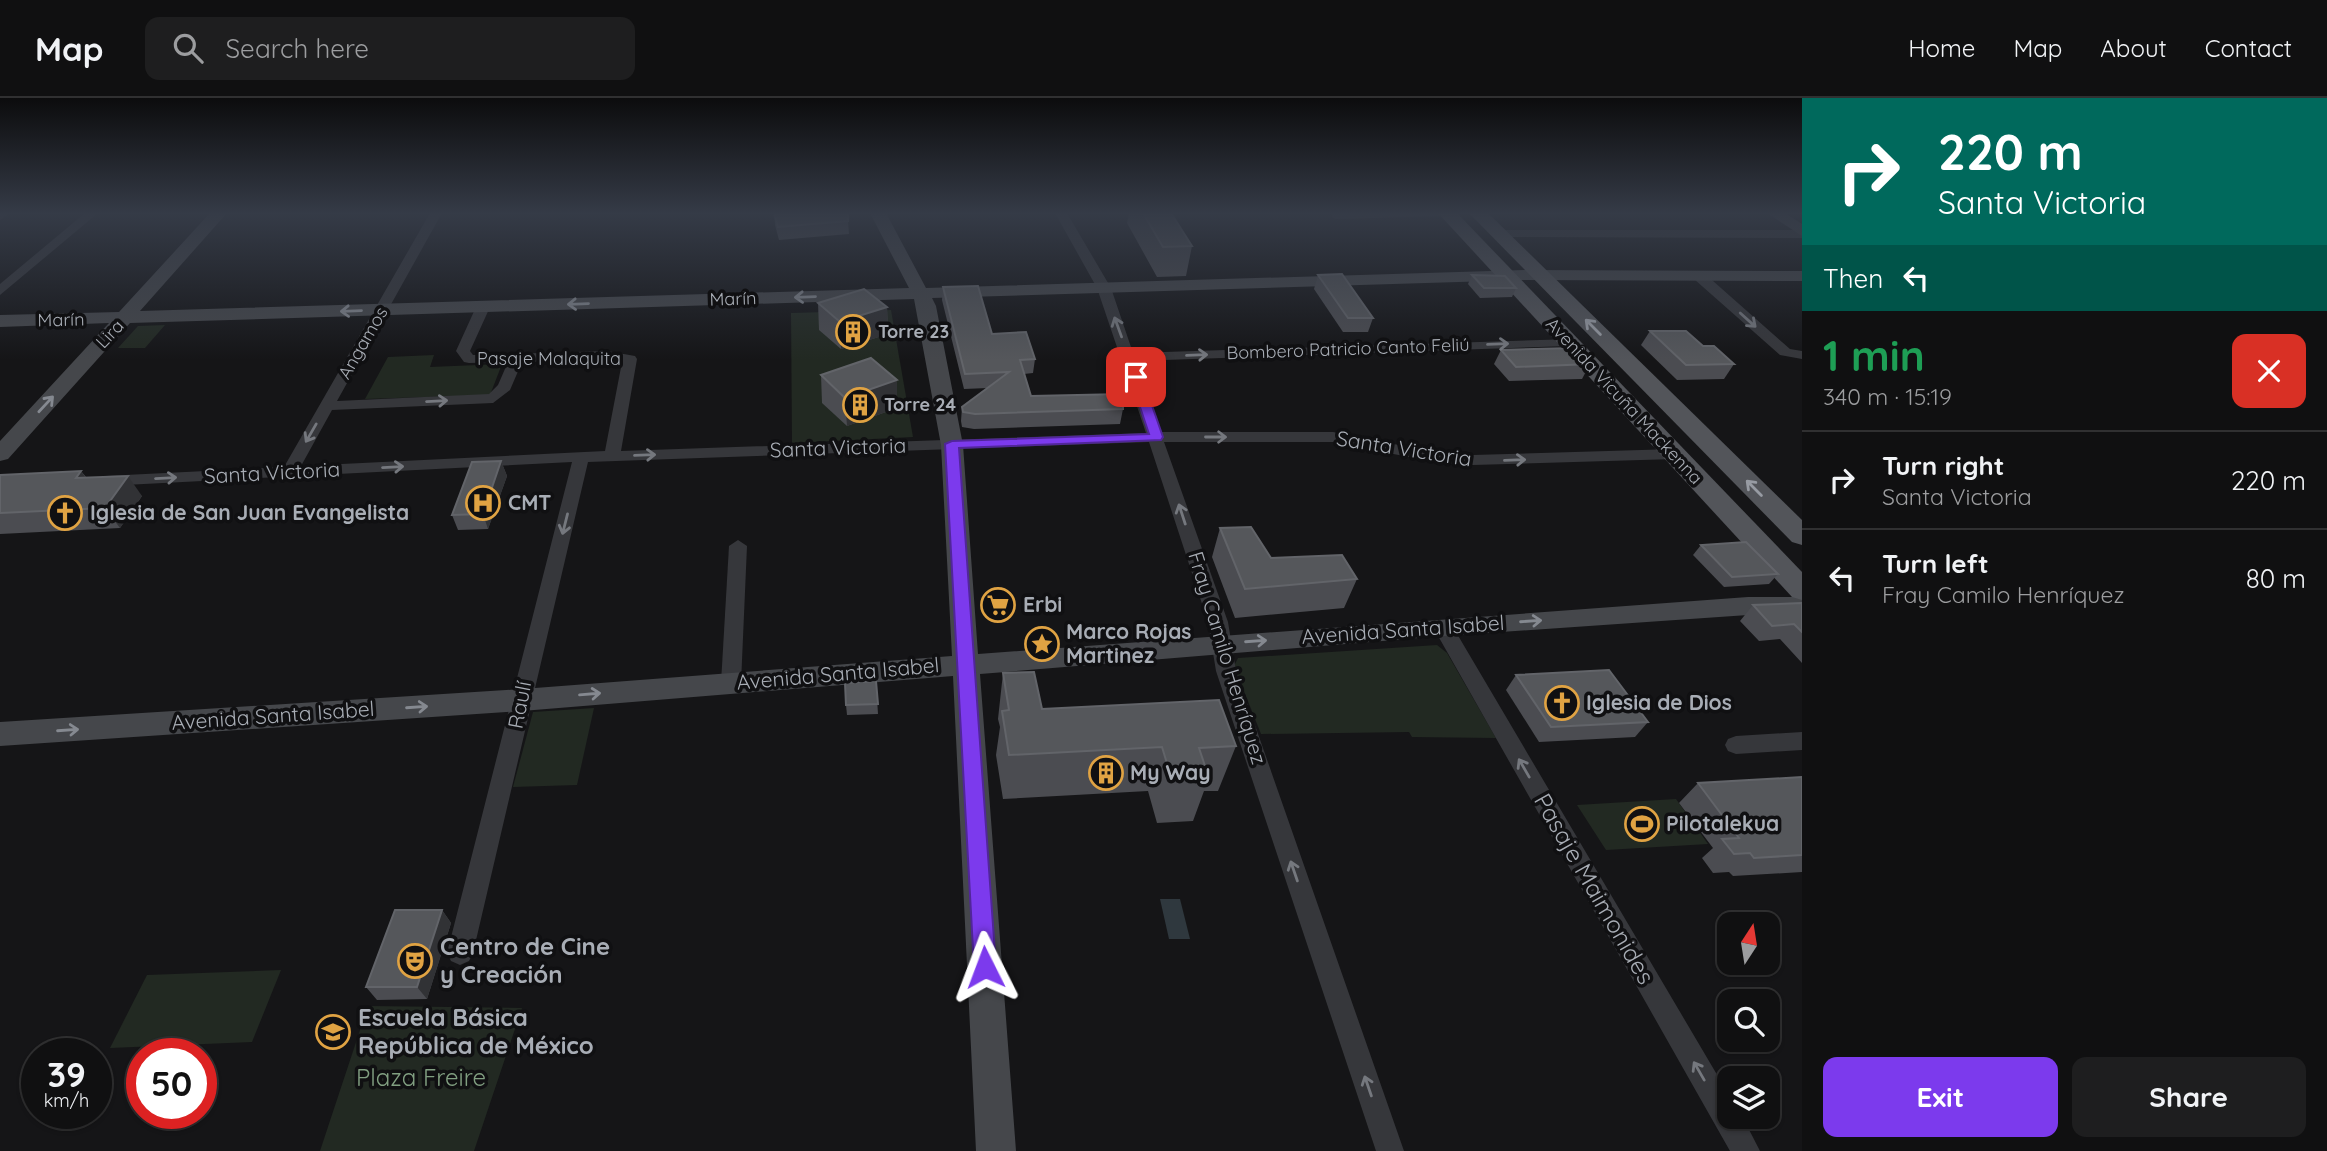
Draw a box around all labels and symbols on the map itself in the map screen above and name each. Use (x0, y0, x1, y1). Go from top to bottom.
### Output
street label: Marín (709, 286, 757, 311)
one-way arrow (794, 290, 817, 303)
one-way arrow (567, 298, 590, 311)
street label: Angamos (333, 302, 392, 383)
one-way arrow (339, 304, 362, 318)
street label: Marín (37, 308, 85, 331)
one-way arrow (1739, 312, 1757, 328)
building icon: Torre 23 (834, 313, 872, 351)
street label: Avenida Vicuña Mackenna (1541, 313, 1708, 489)
street label: Lira (91, 314, 129, 353)
one-way arrow (1111, 316, 1123, 338)
one-way arrow (1584, 319, 1601, 336)
place label: Torre 23 (878, 320, 949, 343)
street label: Bombero Patricio Canto Feliú (1226, 333, 1470, 364)
one-way arrow (1486, 338, 1509, 351)
street label: Pasaje Malaquita (477, 347, 621, 370)
pin (1106, 347, 1166, 407)
one-way arrow (1185, 348, 1208, 361)
building icon: Torre 24 (841, 386, 879, 424)
place label: Torre 24 (884, 393, 956, 416)
one-way arrow (38, 395, 54, 413)
one-way arrow (425, 395, 448, 408)
one-way arrow (304, 423, 318, 443)
street label: Santa Victoria (1335, 424, 1474, 472)
one-way arrow (1204, 430, 1227, 444)
street label: Santa Victoria (769, 432, 907, 462)
one-way arrow (633, 449, 656, 462)
one-way arrow (1503, 453, 1526, 466)
street label: Santa Victoria (203, 455, 341, 489)
one-way arrow (382, 461, 405, 474)
one-way arrow (154, 472, 177, 485)
one-way arrow (1745, 480, 1762, 497)
hospital icon: CMT (464, 484, 502, 522)
place label: CMT (508, 489, 552, 515)
church icon: Iglesia de San Juan Evangelista (46, 494, 84, 532)
place label: Iglesia de San Juan Evangelista (90, 499, 409, 525)
one-way arrow (1175, 504, 1188, 526)
one-way arrow (558, 512, 571, 534)
street label: Fray Camilo Henríquez (1183, 548, 1273, 767)
supermarket icon: Erbi (979, 586, 1017, 624)
place label: Erbi (1023, 591, 1062, 617)
street label: Avenida Santa Isabel (1301, 609, 1505, 649)
one-way arrow (1520, 614, 1542, 627)
place label: Marco Rojas Martinez (1066, 618, 1191, 668)
place icon: Marco Rojas Martinez (1023, 625, 1061, 663)
one-way arrow (1244, 634, 1266, 647)
street label: Avenida Santa Isabel (735, 651, 940, 695)
street label: Raulí (502, 678, 536, 731)
church icon: Iglesia de Dios (1543, 684, 1581, 722)
one-way arrow (578, 687, 601, 700)
place label: Iglesia de Dios (1586, 689, 1732, 715)
street label: Avenida Santa Isabel (171, 695, 375, 735)
one-way arrow (406, 700, 428, 713)
one-way arrow (56, 723, 79, 736)
building icon: My Way (1087, 754, 1125, 792)
one-way arrow (1517, 758, 1531, 778)
place label: My Way (1130, 759, 1211, 785)
street label: Pasaje Maimonides (1528, 788, 1662, 989)
sports icon: Pilotalekua (1623, 805, 1661, 843)
place label: Pilotalekua (1666, 810, 1779, 836)
one-way arrow (1287, 860, 1300, 882)
north arrow (1717, 912, 1780, 975)
position arrow (948, 930, 1022, 1004)
place label: Centro de Cine y Creación (440, 931, 610, 989)
theatre icon: Centro de Cine y Creación (396, 942, 434, 980)
place label: Escuela Básica República de México (358, 1002, 594, 1060)
school or university icon: Escuela Básica República de México (314, 1013, 352, 1051)
speed limit sign: 50 (126, 1038, 217, 1129)
one-way arrow (1692, 1061, 1706, 1081)
park label: Plaza Freire (356, 1062, 486, 1092)
one-way arrow (1361, 1076, 1373, 1098)

